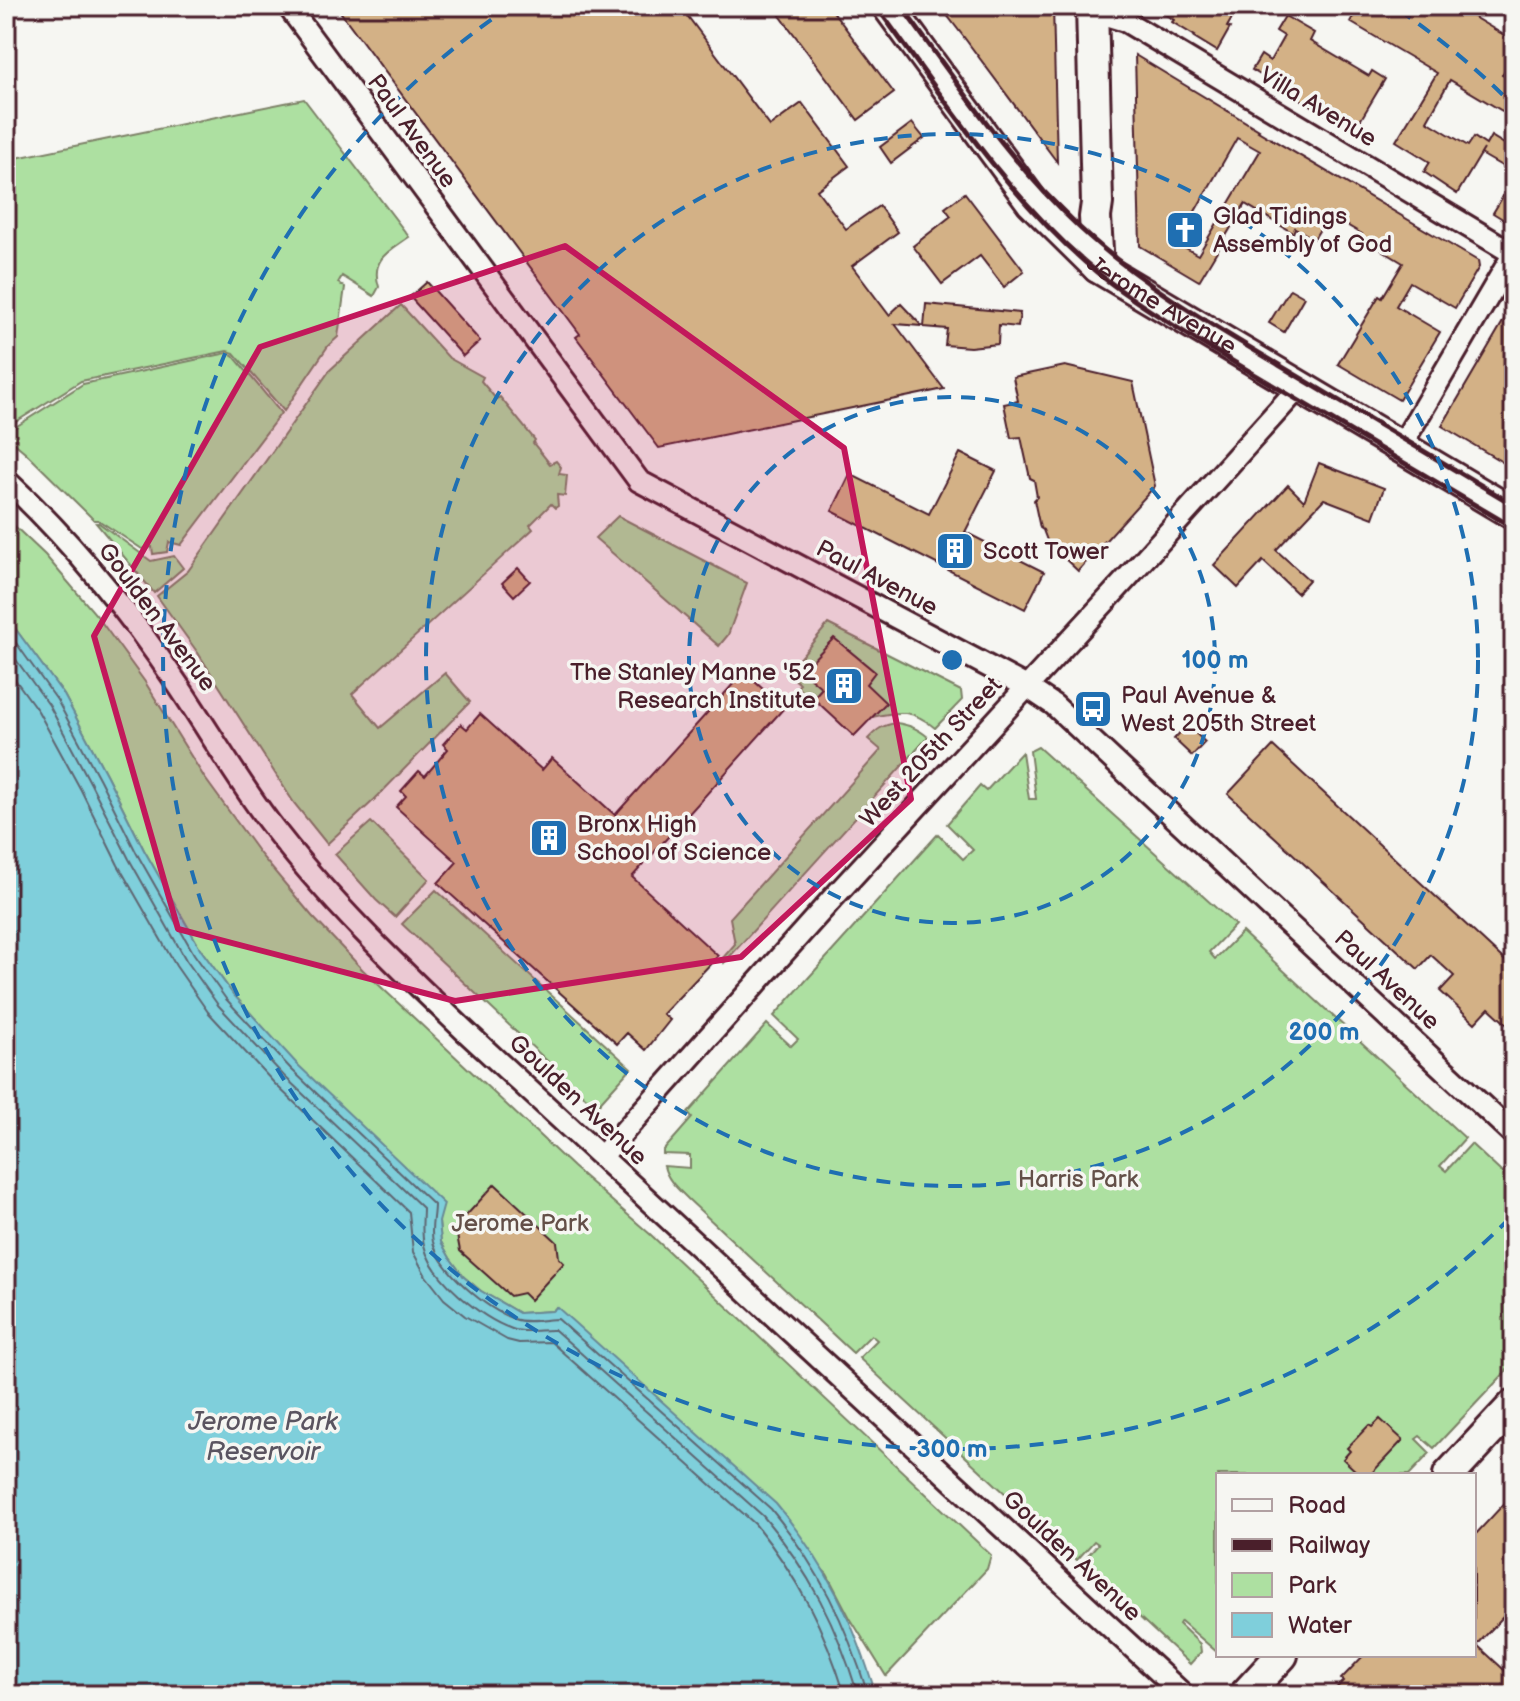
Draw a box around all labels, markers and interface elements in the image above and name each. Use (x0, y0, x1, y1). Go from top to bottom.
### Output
street label: Villa Avenue (1254, 61, 1382, 153)
street label: Paul Avenue (361, 68, 463, 194)
place label: Glad Tidings Assembly of God (1213, 202, 1392, 259)
church icon: Glad Tidings Assembly of God (1164, 209, 1206, 251)
street label: Jerome Avenue (1080, 249, 1242, 361)
building icon: Scott Tower (934, 530, 976, 572)
street label: Paul Avenue (811, 534, 943, 622)
street label: Goulden Avenue (92, 537, 222, 697)
place label: Scott Tower (983, 537, 1109, 566)
centre of rings (938, 646, 966, 674)
text: 100 m (1182, 646, 1248, 675)
place label: The Stanley Manne '52 Research Institute (570, 658, 816, 715)
building icon: The Stanley Manne '52 Research Institute (823, 665, 865, 707)
street label: West 205th Street (854, 670, 1009, 833)
place label: Paul Avenue & West 205th Street (1121, 681, 1317, 738)
bus stop icon: Paul Avenue & West 205th Street (1072, 688, 1114, 730)
place label: Bronx High School of Science (577, 810, 771, 867)
building icon: Bronx High School of Science (528, 817, 570, 859)
street label: Paul Avenue (1328, 924, 1446, 1036)
text: 200 m (1289, 1018, 1359, 1047)
street label: Goulden Avenue (503, 1029, 653, 1171)
park label: Harris Park (1018, 1165, 1139, 1194)
park label: Jerome Park (452, 1209, 589, 1238)
water label: Jerome Park Reservoir (187, 1407, 339, 1468)
text: 300 m (917, 1435, 987, 1464)
legend (1216, 1473, 1476, 1657)
street label: Goulden Avenue (997, 1485, 1147, 1627)
text: Road (1288, 1491, 1346, 1520)
text: Railway (1288, 1531, 1370, 1560)
text: Park (1288, 1571, 1336, 1600)
text: Water (1288, 1611, 1352, 1640)

